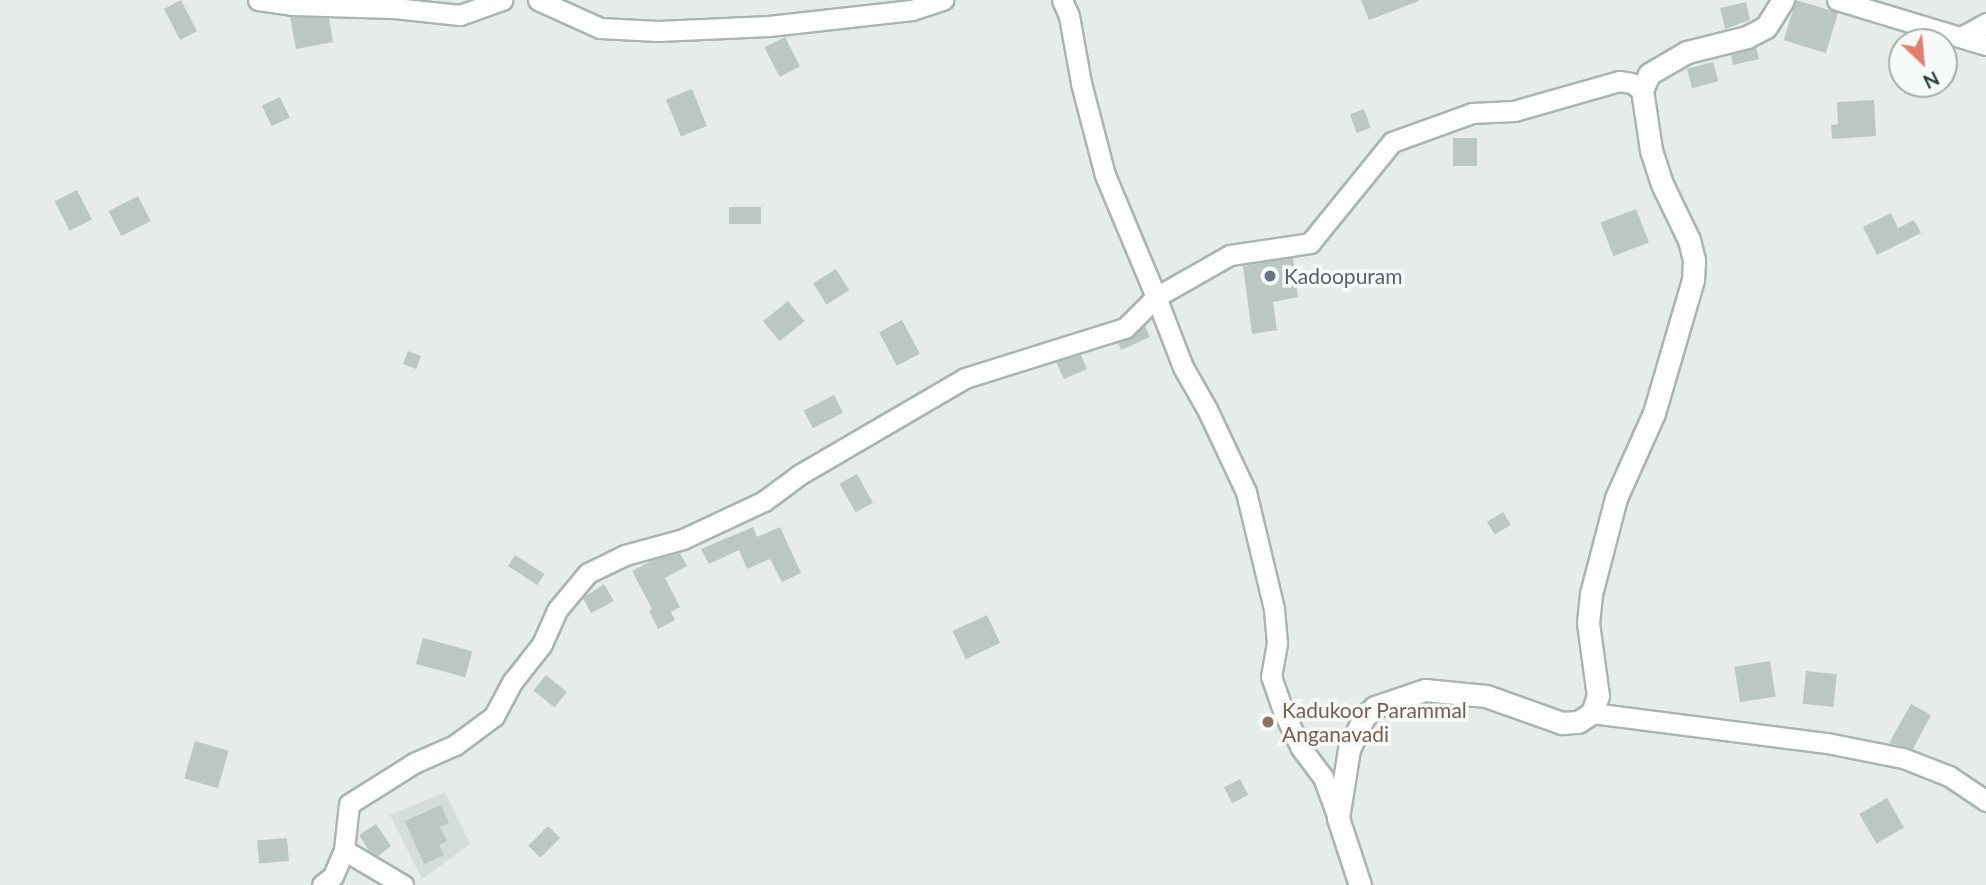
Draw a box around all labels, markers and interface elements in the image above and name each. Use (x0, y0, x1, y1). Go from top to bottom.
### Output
north arrow (1888, 28, 1958, 98)
text: N (1920, 67, 1943, 94)
place label: Kadoopuram (1284, 263, 1403, 289)
marker: Kadoopuram (1262, 268, 1278, 284)
place label: Kadukoor Parammal Anganavadi (1282, 697, 1467, 747)
marker: Kadukoor Parammal Anganavadi (1260, 714, 1276, 730)

